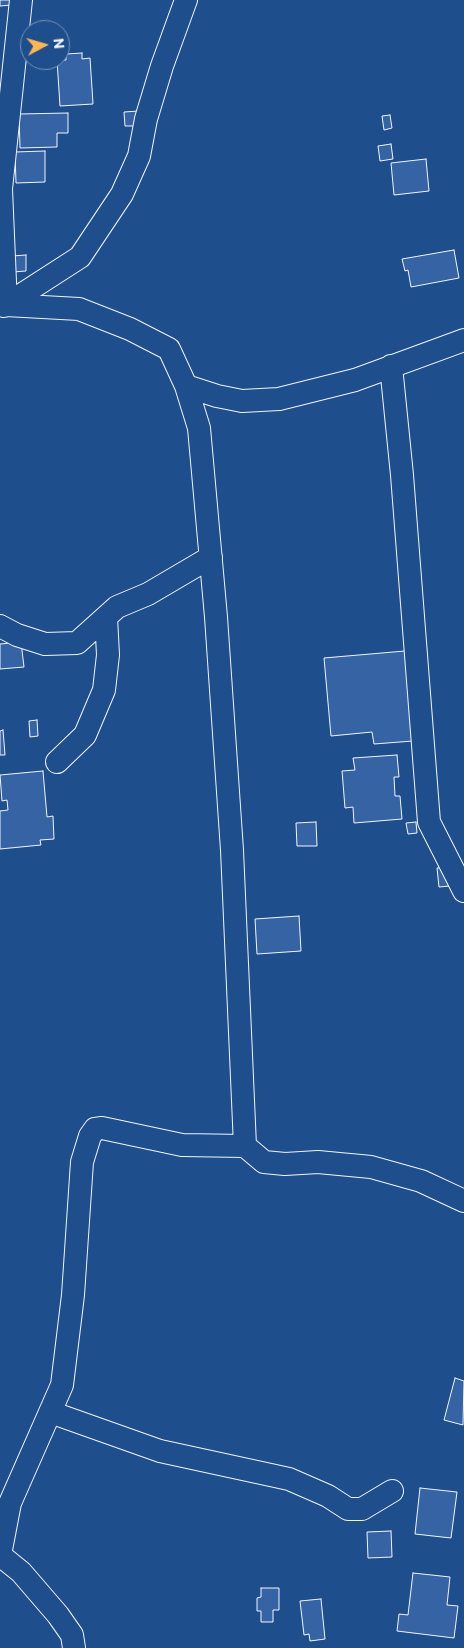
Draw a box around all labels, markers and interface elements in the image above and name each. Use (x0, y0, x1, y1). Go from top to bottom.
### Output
north arrow (20, 20, 70, 70)
text: N (50, 37, 68, 50)

